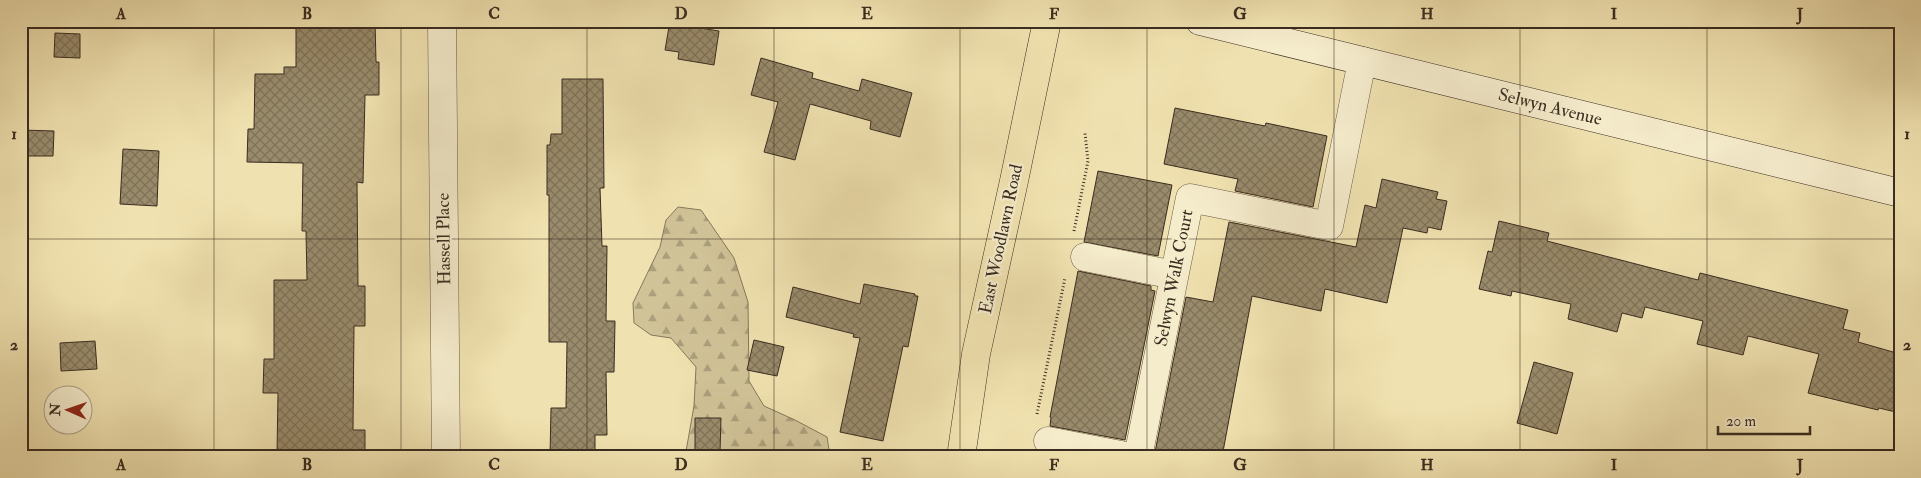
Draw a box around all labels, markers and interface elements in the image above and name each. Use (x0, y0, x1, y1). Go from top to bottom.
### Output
text: A (115, 4, 127, 24)
text: B (302, 4, 312, 24)
text: C (488, 4, 500, 24)
text: D (674, 4, 688, 24)
text: E (861, 4, 873, 24)
text: F (1049, 4, 1059, 24)
text: G (1233, 4, 1247, 24)
text: H (1420, 4, 1434, 24)
text: I (1611, 4, 1618, 24)
text: J (1796, 4, 1804, 25)
street label: Selwyn Avenue (1496, 83, 1605, 131)
text: 1 (11, 124, 17, 144)
text: 1 (1904, 124, 1910, 144)
street label: East Woodlawn Road (974, 162, 1028, 316)
street label: Hassell Place (432, 192, 456, 285)
street label: Selwyn Walk Court (1149, 207, 1199, 348)
text: 2 (10, 335, 18, 355)
text: 2 (1903, 335, 1911, 355)
north arrow (42, 386, 92, 436)
text: N (47, 403, 64, 417)
scale bar (1718, 403, 1811, 435)
text: 20 m (1726, 412, 1756, 431)
text: A (115, 455, 127, 475)
text: B (302, 455, 312, 475)
text: C (488, 455, 500, 475)
text: D (674, 455, 688, 475)
text: E (861, 455, 873, 475)
text: F (1049, 455, 1059, 475)
text: G (1233, 455, 1247, 475)
text: H (1420, 455, 1434, 475)
text: I (1611, 455, 1618, 475)
text: J (1796, 455, 1804, 476)

